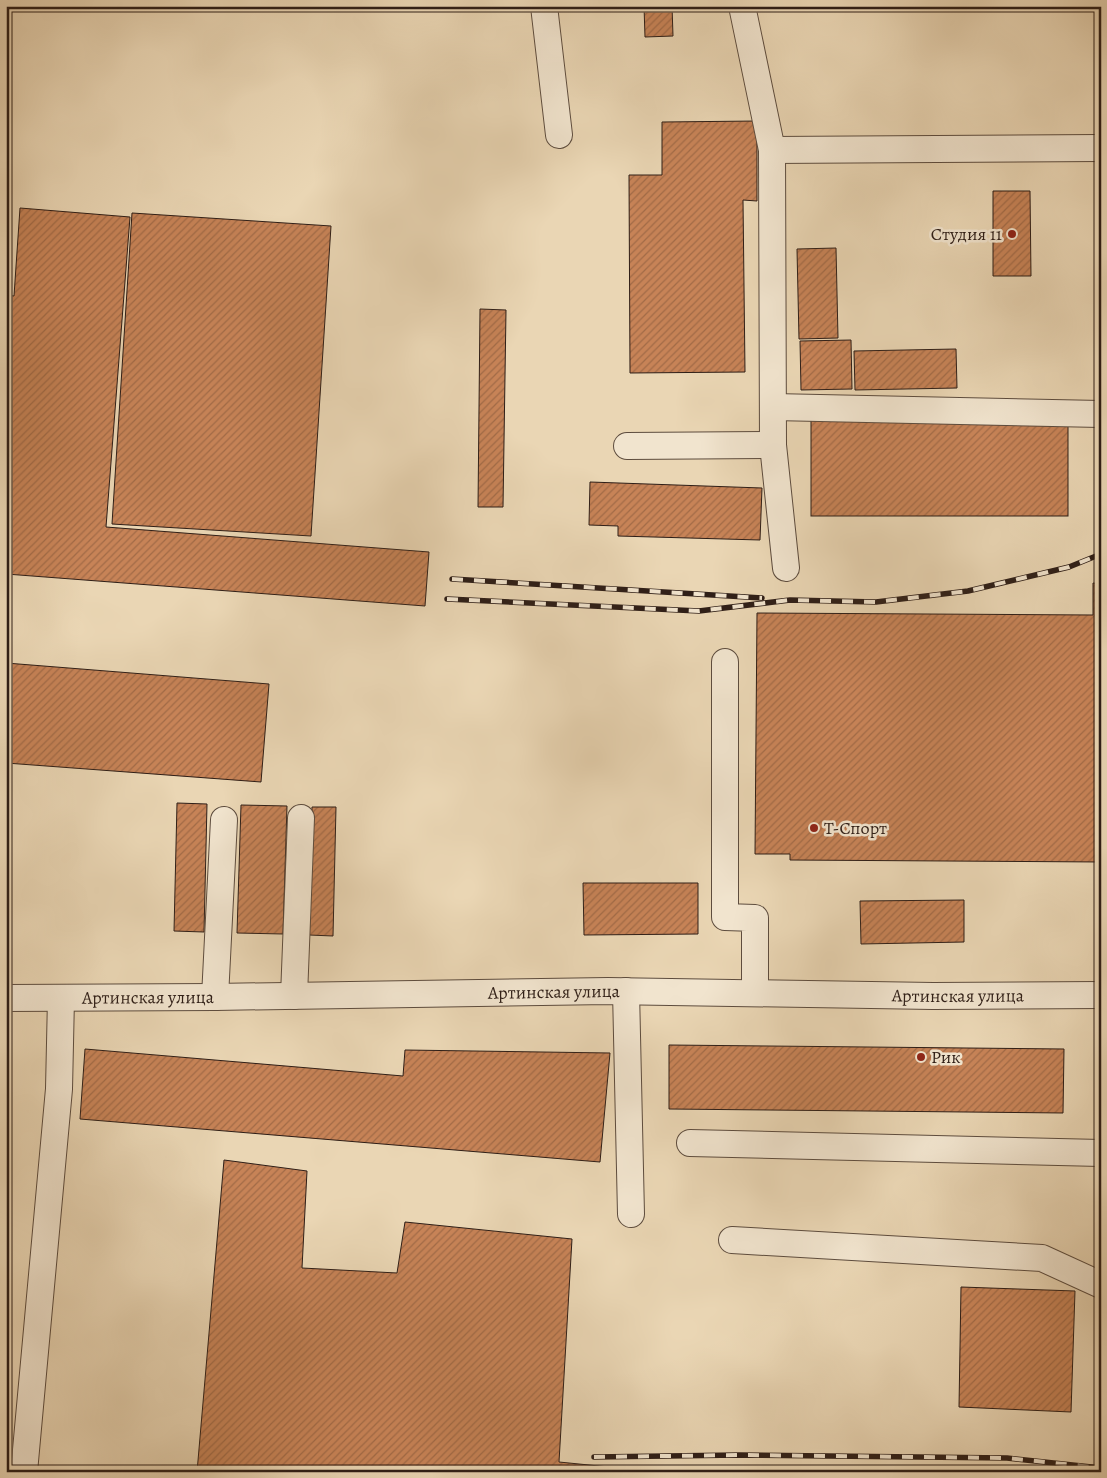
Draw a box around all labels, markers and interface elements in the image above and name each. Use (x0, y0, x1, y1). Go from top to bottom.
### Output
place label: Студия 11 (931, 222, 1002, 246)
marker: Студия 11 (1006, 228, 1018, 240)
place label: Т-Спорт (824, 816, 887, 840)
marker: Т-Спорт (808, 822, 820, 834)
street label: Артинская улица (487, 979, 621, 1005)
street label: Артинская улица (891, 983, 1025, 1008)
street label: Артинская улица (81, 985, 215, 1010)
place label: Рик (931, 1045, 961, 1069)
marker: Рик (915, 1051, 927, 1063)

